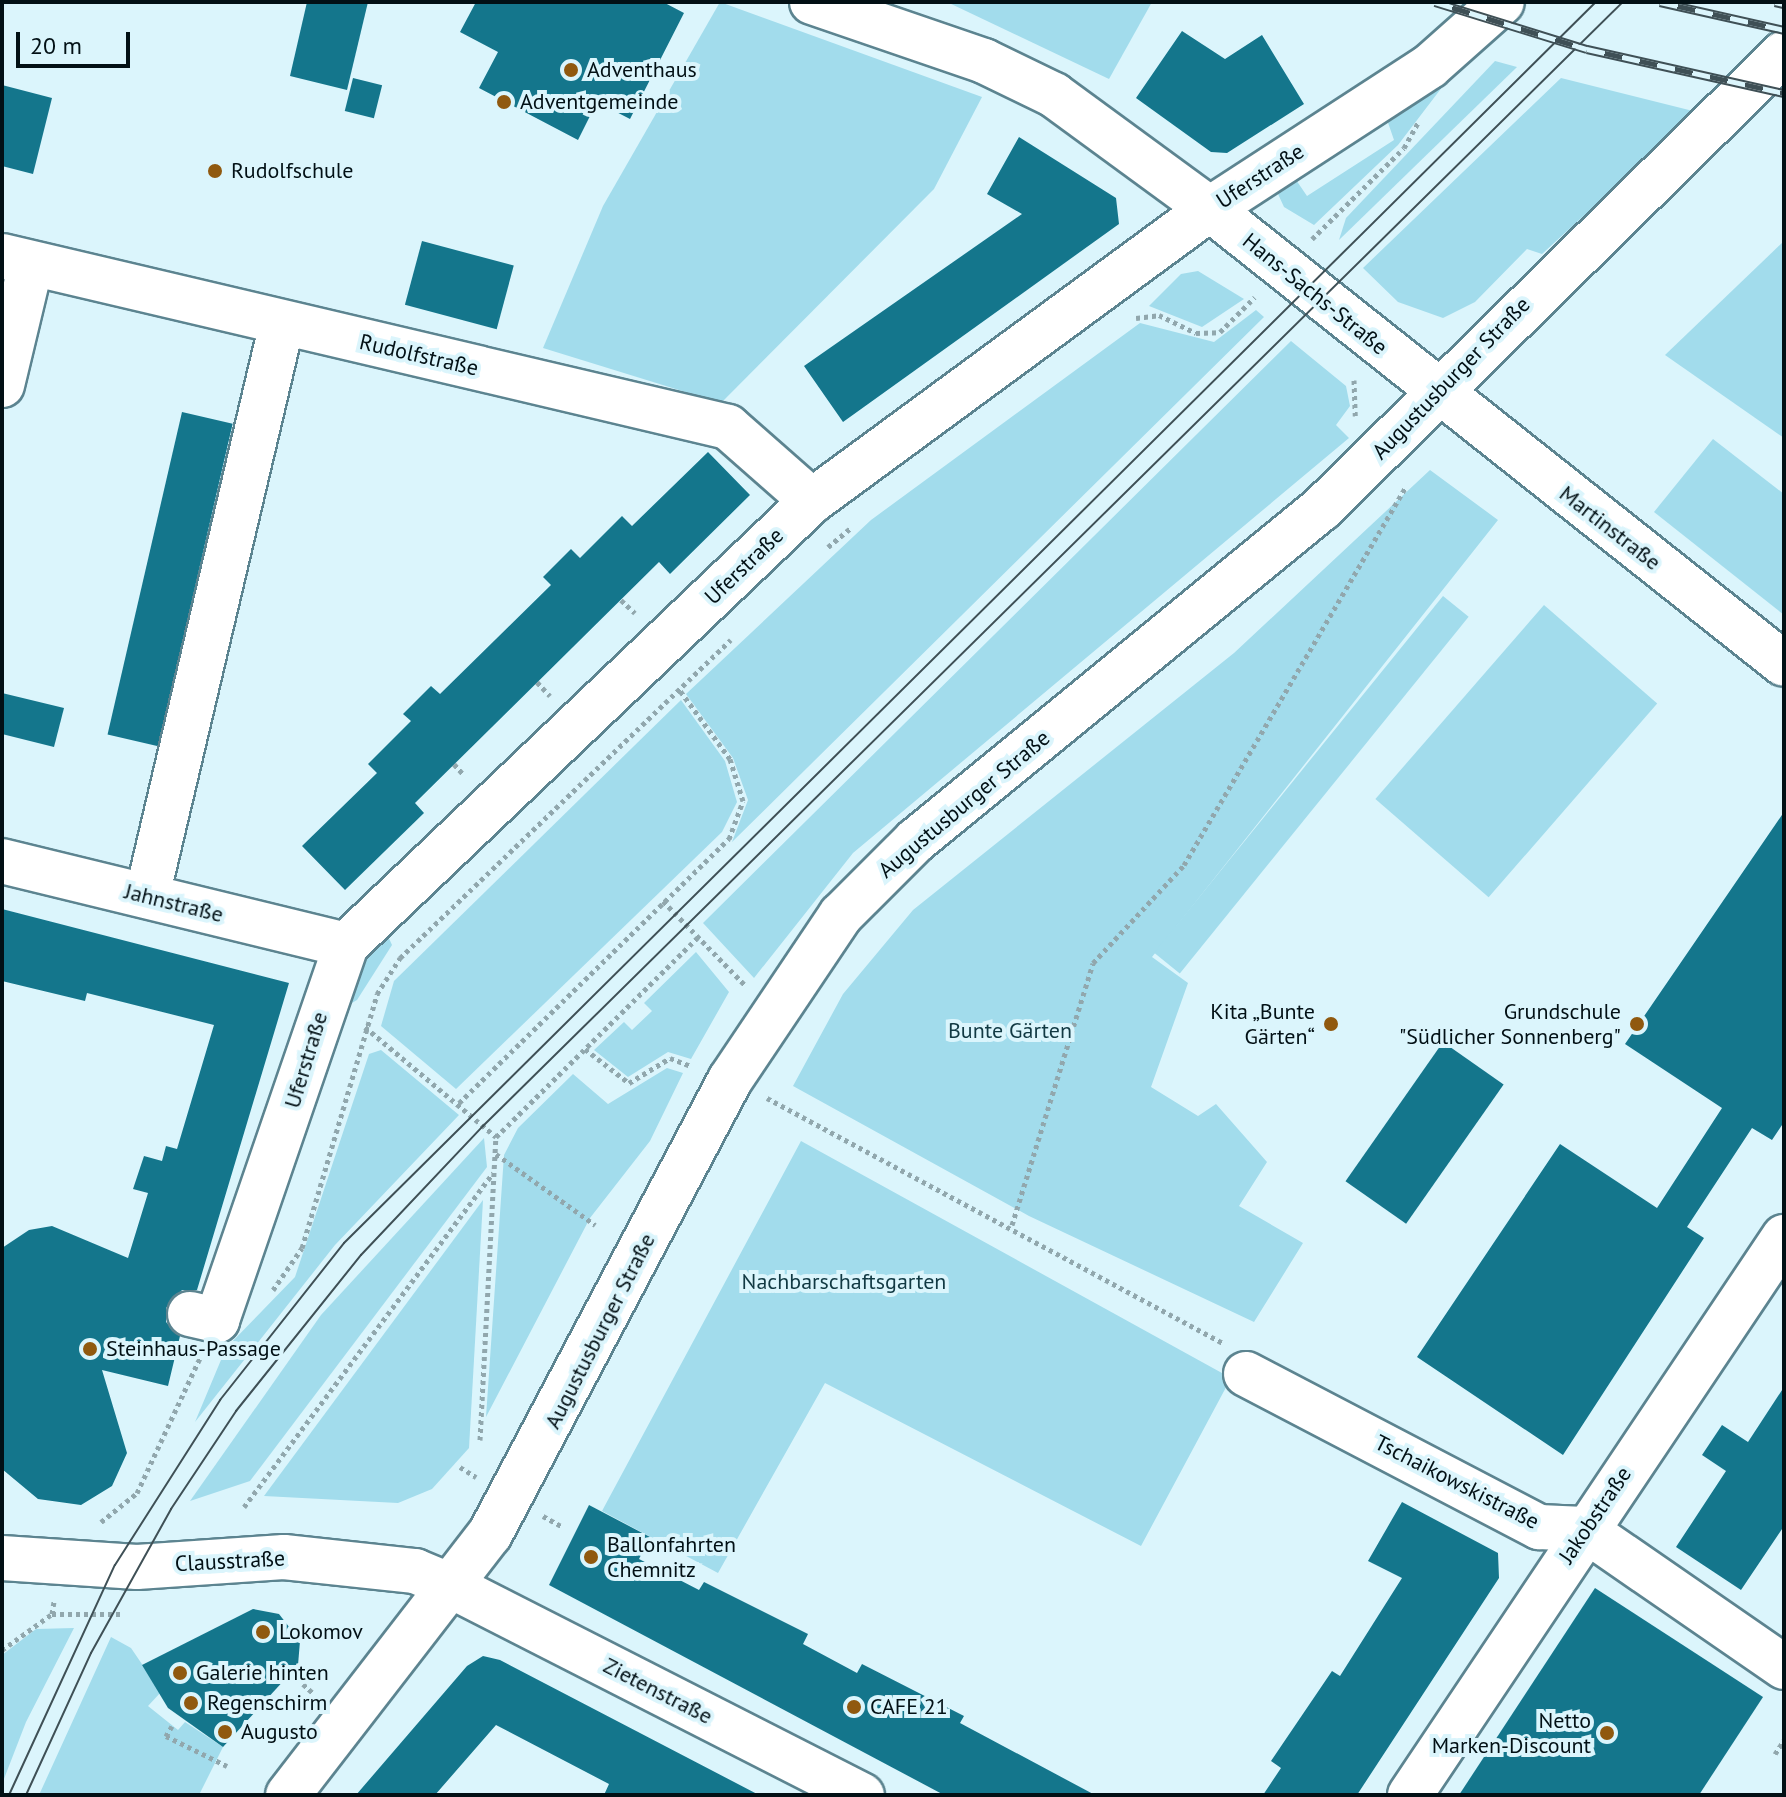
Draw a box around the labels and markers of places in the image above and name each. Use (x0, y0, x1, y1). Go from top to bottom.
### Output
place label: Adventhaus (587, 57, 697, 83)
marker: Adventhaus (562, 61, 580, 79)
place label: Adventgemeinde (520, 89, 678, 115)
marker: Adventgemeinde (495, 93, 513, 111)
place label: Rudolfschule (231, 158, 353, 184)
marker: Rudolfschule (206, 162, 224, 180)
place label: Kita „Bunte Gärten“ (1209, 998, 1315, 1050)
place label: Grundschule "Südlicher Sonnenberg" (1399, 998, 1621, 1050)
marker: Kita „Bunte Gärten“ (1322, 1015, 1340, 1033)
marker: Grundschule "Südlicher Sonnenberg" (1628, 1015, 1646, 1033)
place label: Steinhaus-Passage (106, 1336, 281, 1362)
marker: Steinhaus-Passage (81, 1340, 99, 1358)
place label: Ballonfahrten Chemnitz (607, 1531, 736, 1582)
marker: Ballonfahrten Chemnitz (582, 1548, 600, 1566)
place label: Lokomov (279, 1619, 363, 1645)
marker: Lokomov (254, 1623, 272, 1641)
place label: Galerie hinten (196, 1660, 329, 1686)
marker: Galerie hinten (171, 1664, 189, 1682)
place label: Regenschirm (207, 1690, 327, 1716)
marker: Regenschirm (182, 1694, 200, 1712)
place label: CAFE 21 (870, 1694, 948, 1720)
marker: CAFE 21 (845, 1698, 863, 1716)
place label: Netto Marken-Discount (1432, 1707, 1591, 1758)
place label: Augusto (241, 1719, 318, 1745)
marker: Augusto (216, 1723, 234, 1741)
marker: Netto Marken-Discount (1598, 1724, 1616, 1742)

